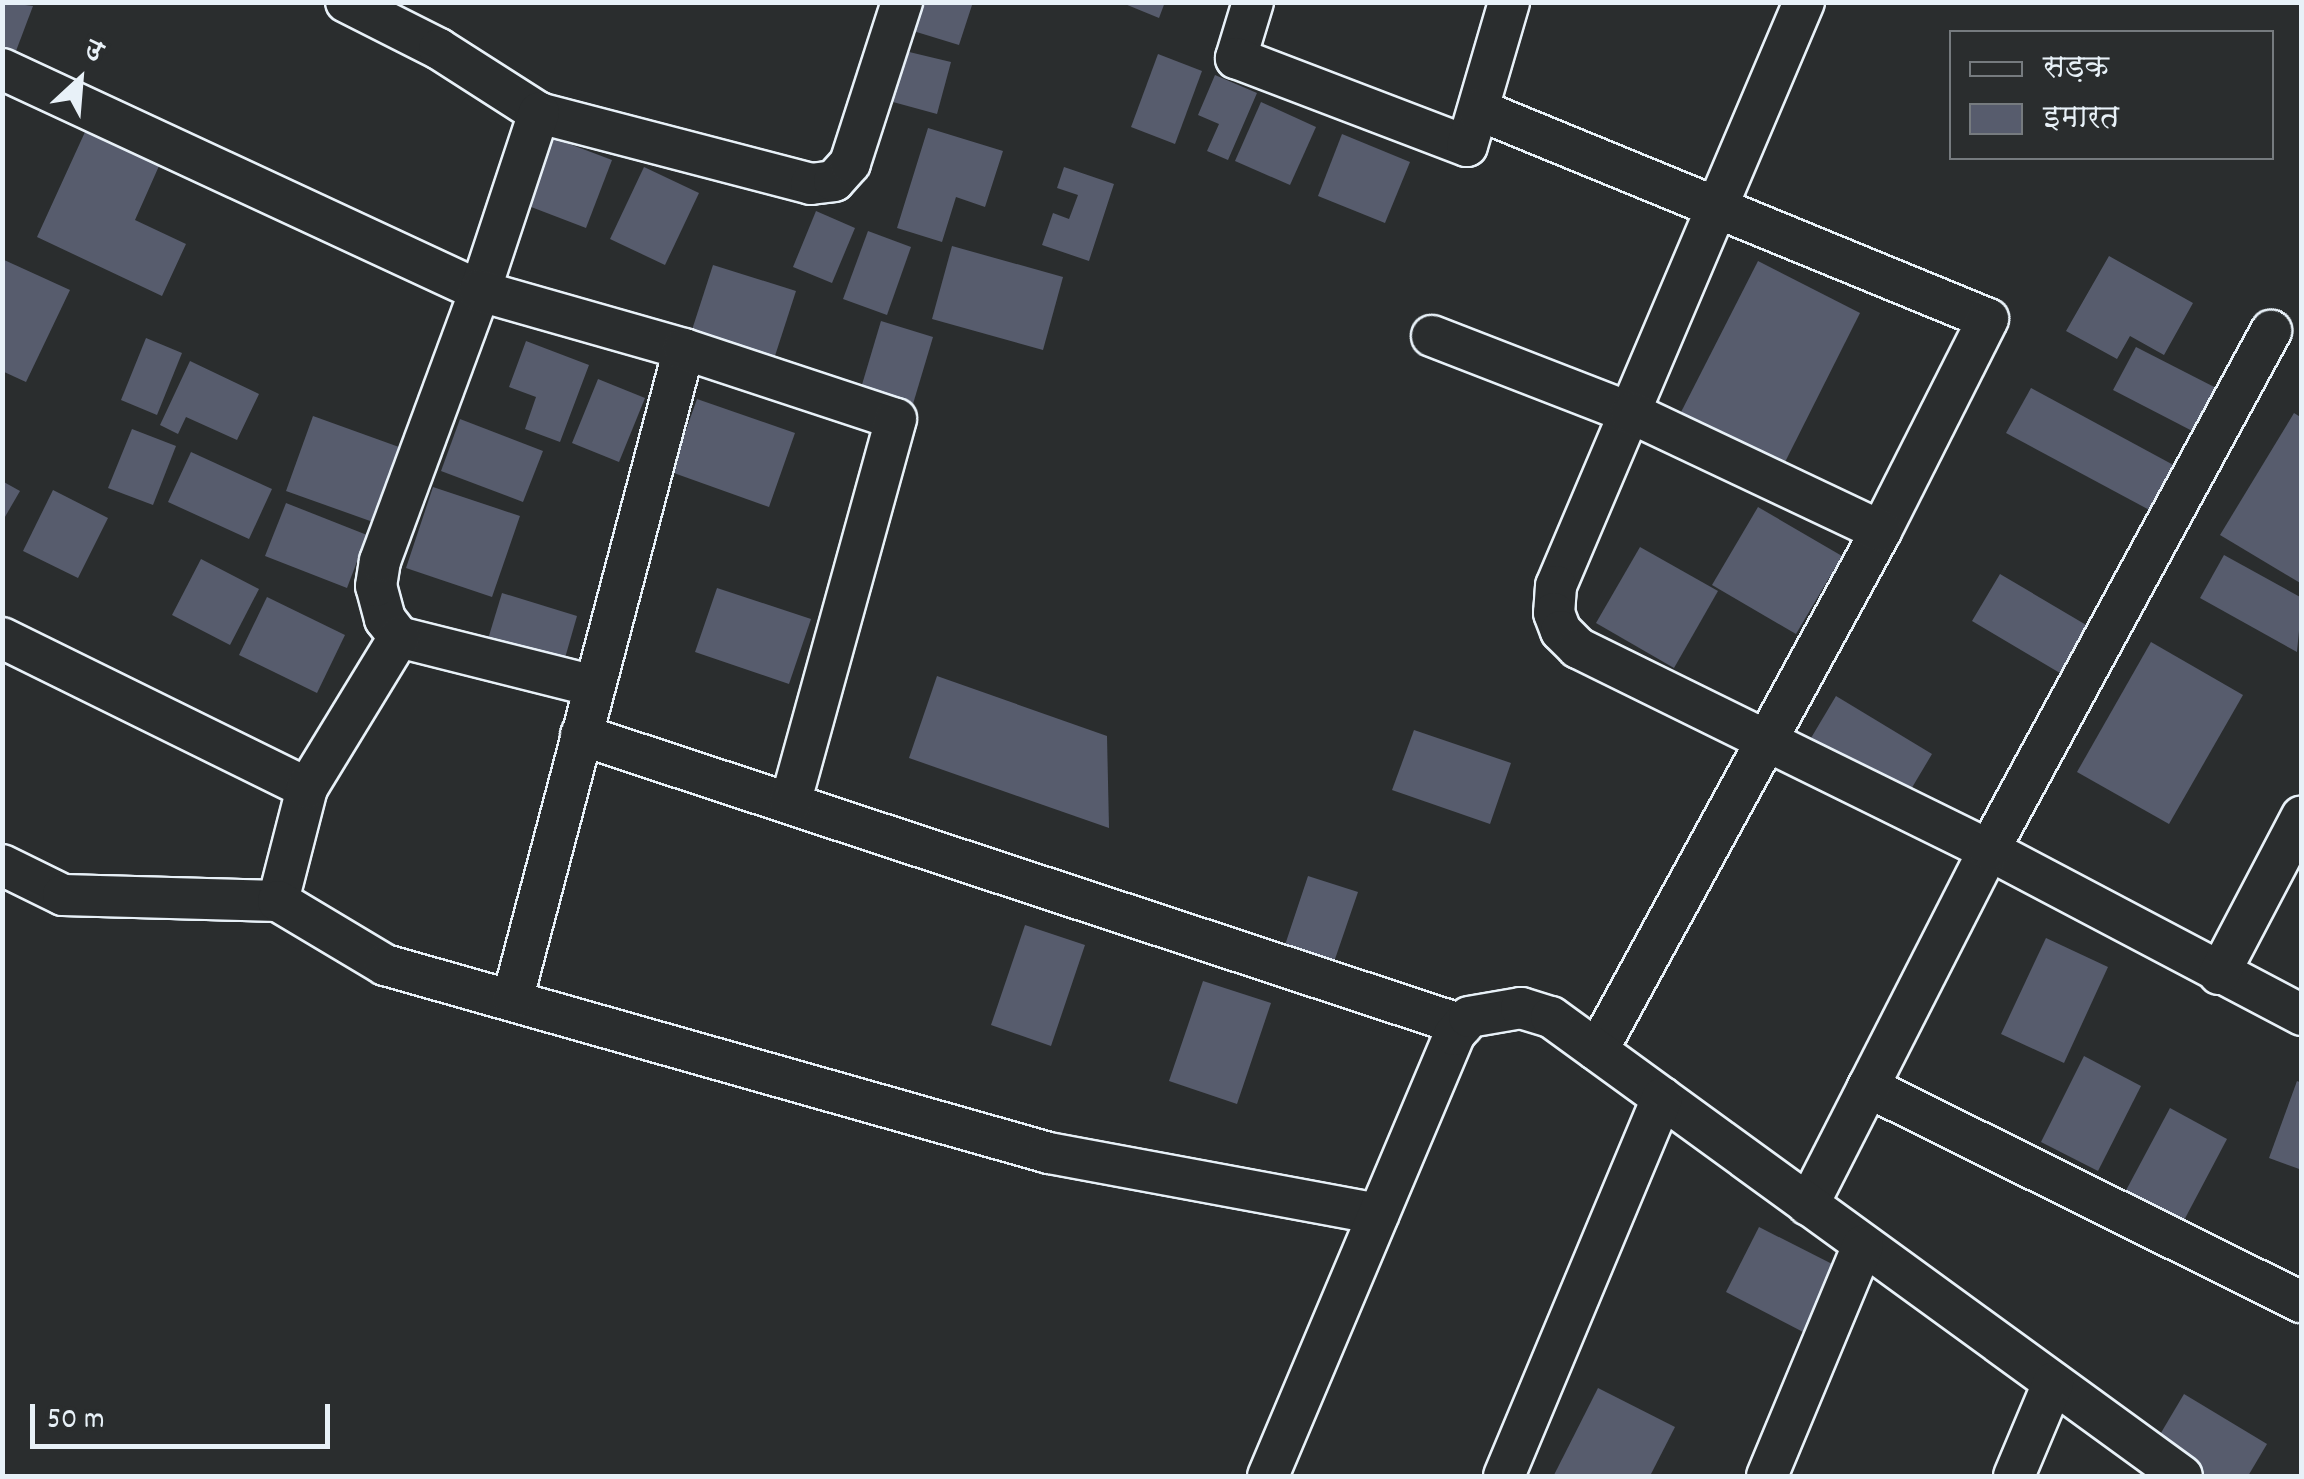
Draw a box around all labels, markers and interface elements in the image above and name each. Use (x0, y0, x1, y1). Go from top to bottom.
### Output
north arrow (30, 30, 130, 130)
legend (1949, 30, 2274, 160)
text: उ (77, 32, 109, 74)
text: सड़क (2043, 48, 2109, 91)
text: इमारत (2043, 98, 2119, 141)
scale bar (35, 1384, 335, 1446)
text: 50 m (47, 1400, 105, 1443)

